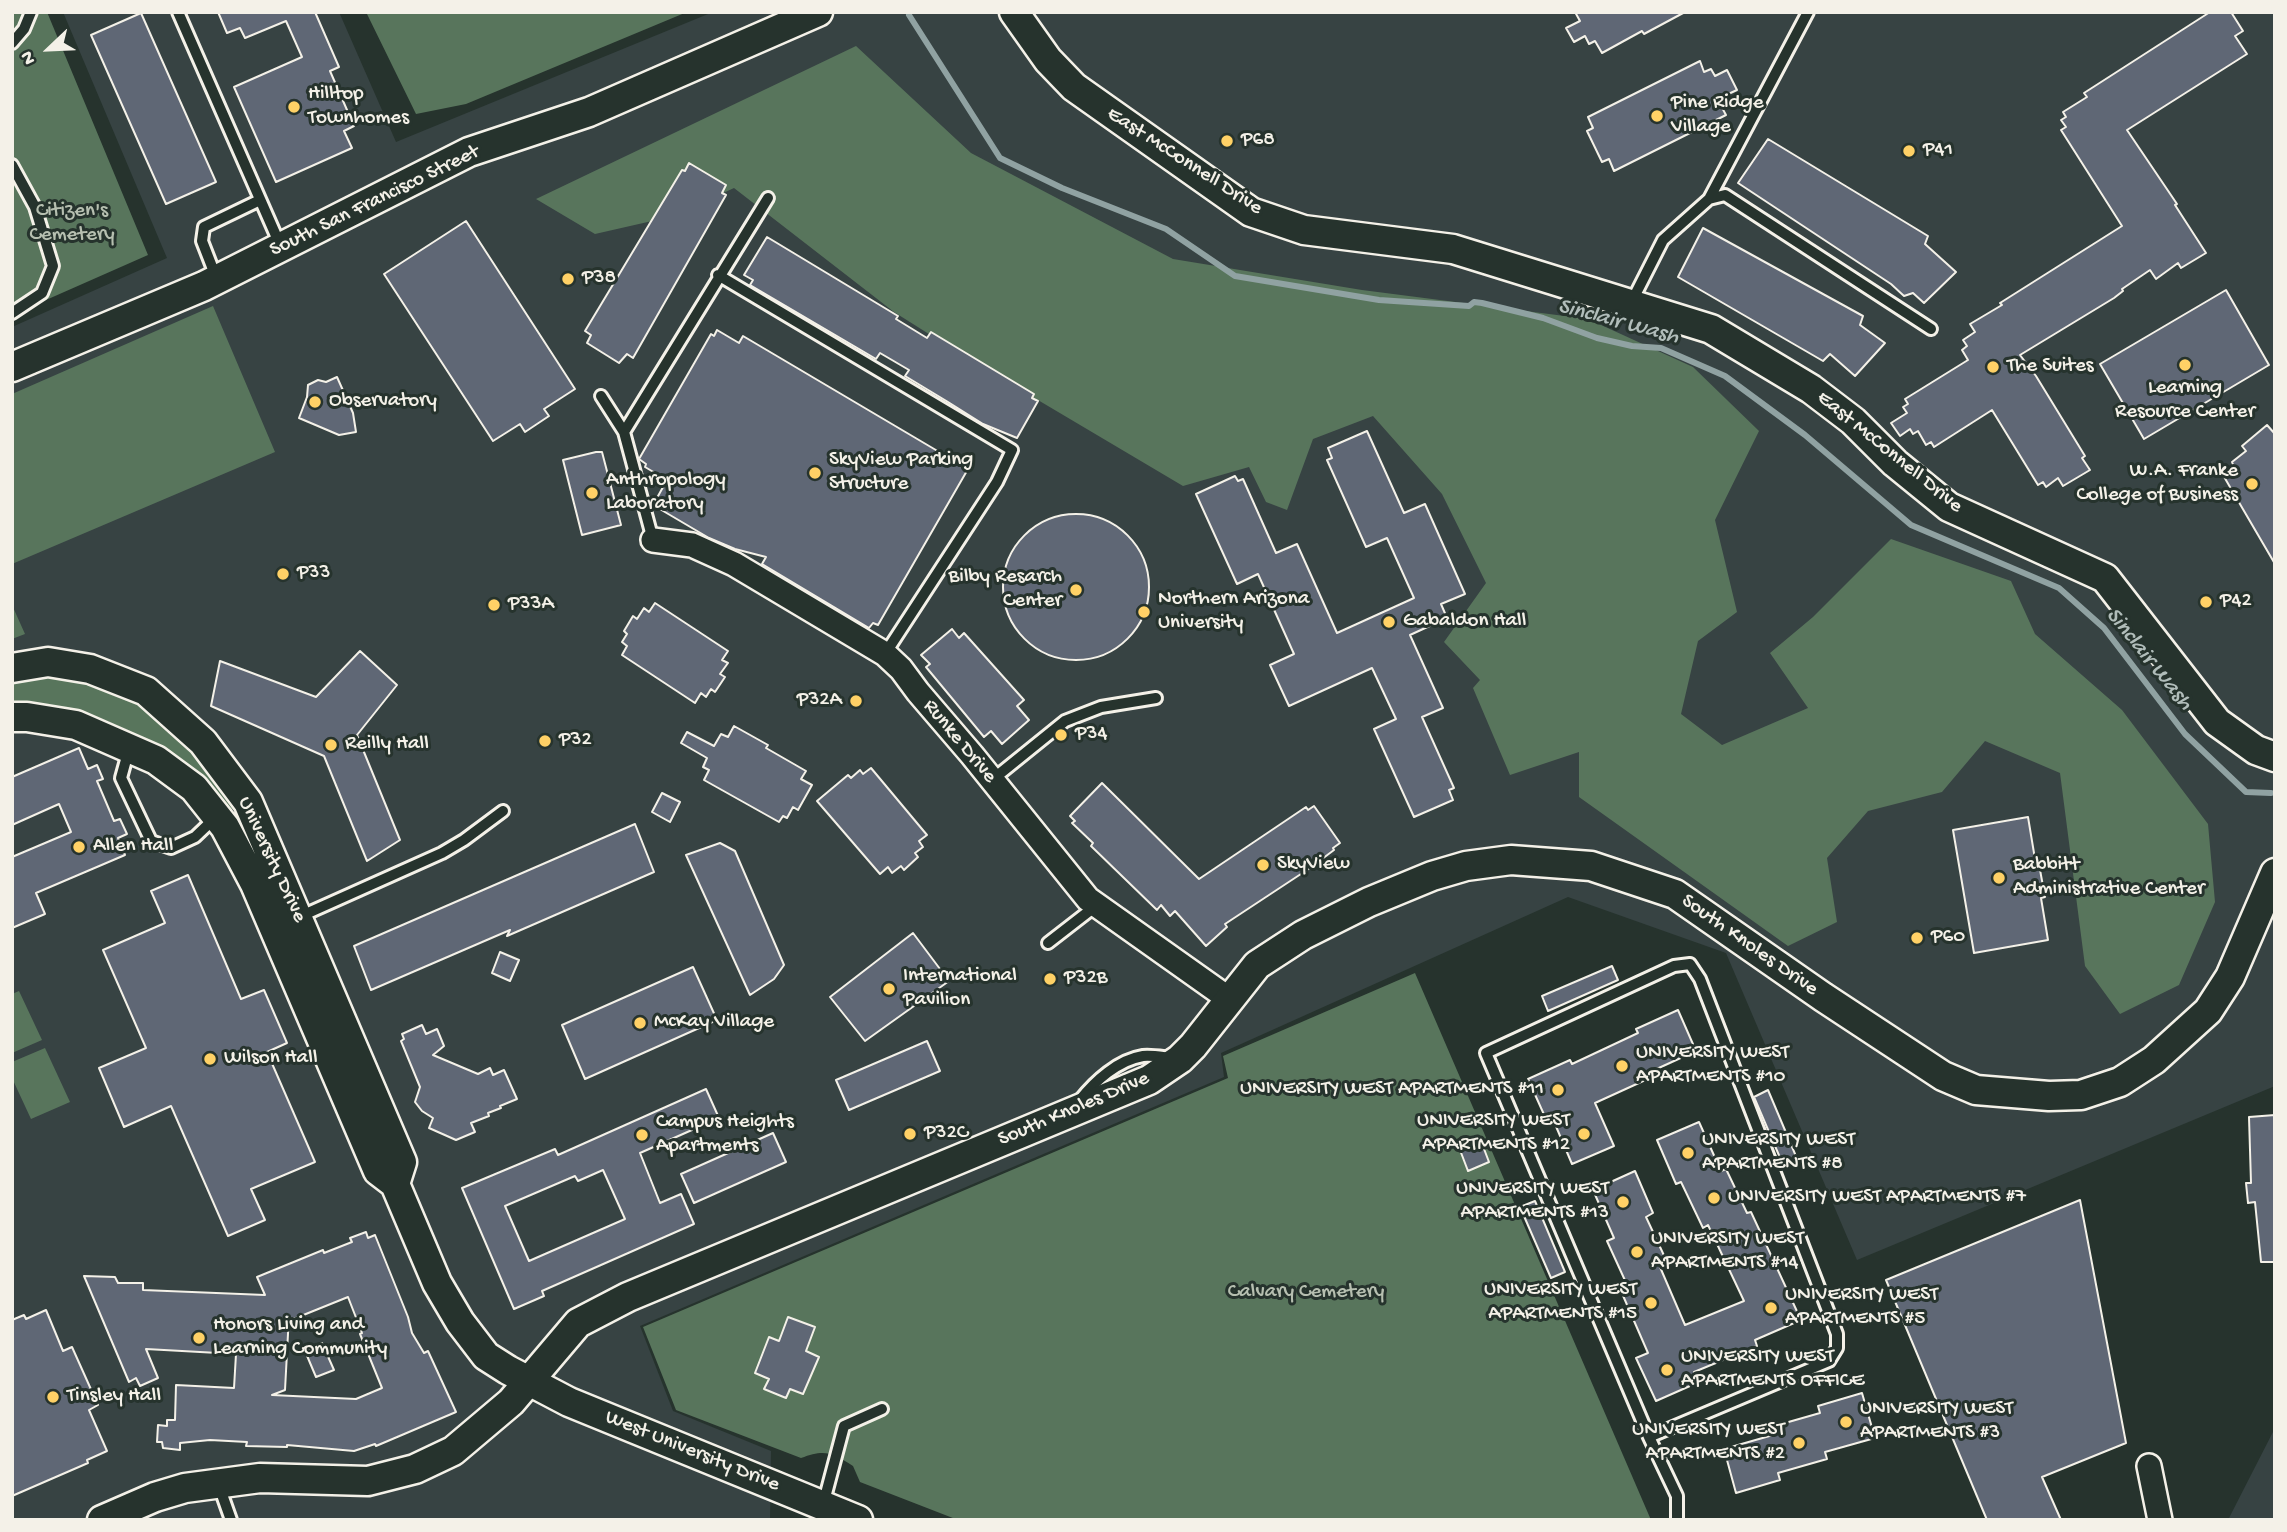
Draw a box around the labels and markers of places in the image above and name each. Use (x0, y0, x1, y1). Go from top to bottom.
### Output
place label: Hilltop Townhomes (308, 82, 409, 132)
place label: Pine Ridge Village (1671, 91, 1764, 141)
marker: Hilltop Townhomes (286, 99, 302, 115)
marker: Pine Ridge Village (1649, 108, 1665, 124)
place label: P68 (1241, 128, 1275, 154)
marker: P68 (1219, 133, 1235, 149)
place label: P41 (1923, 138, 1953, 164)
marker: P41 (1901, 143, 1917, 159)
place label: P38 (582, 266, 616, 292)
marker: P38 (560, 271, 576, 287)
place label: The Suites (2007, 354, 2093, 380)
marker: Learning Resource Center (2177, 357, 2193, 373)
marker: The Suites (1985, 359, 2001, 375)
place label: Learning Resource Center (2115, 376, 2255, 426)
place label: Observatory (329, 389, 437, 415)
marker: Observatory (307, 394, 323, 410)
place label: SkyView Parking Structure (829, 448, 973, 498)
place label: W.A. Franke College of Business (2076, 459, 2238, 509)
marker: SkyView Parking Structure (807, 465, 823, 481)
place label: Anthropology Laboratory (606, 468, 726, 518)
marker: W.A. Franke College of Business (2244, 476, 2260, 492)
marker: Anthropology Laboratory (584, 485, 600, 501)
place label: P33 (297, 561, 330, 587)
place label: Bilby Resarch Center (949, 565, 1062, 615)
marker: P33 (275, 566, 291, 582)
marker: Bilby Resarch Center (1068, 582, 1084, 598)
place label: Northern Arizona University (1158, 587, 1309, 637)
place label: P42 (2220, 589, 2252, 615)
place label: P33A (508, 592, 554, 618)
marker: P42 (2198, 594, 2214, 610)
marker: P33A (486, 597, 502, 613)
marker: Northern Arizona University (1136, 604, 1152, 620)
place label: Gabaldon Hall (1403, 609, 1526, 635)
marker: Gabaldon Hall (1381, 614, 1397, 630)
place label: P32A (797, 688, 842, 714)
marker: P32A (848, 693, 864, 709)
place label: P34 (1075, 722, 1107, 748)
marker: P34 (1053, 727, 1069, 743)
place label: P32 (559, 728, 592, 754)
place label: Reilly Hall (345, 732, 429, 758)
marker: P32 (537, 733, 553, 749)
marker: Reilly Hall (323, 737, 339, 753)
place label: Allen Hall (93, 834, 173, 860)
marker: Allen Hall (71, 839, 87, 855)
place label: SkyView (1277, 852, 1350, 878)
place label: Babbitt Administrative Center (2013, 853, 2204, 903)
marker: SkyView (1255, 857, 1271, 873)
marker: Babbitt Administrative Center (1991, 870, 2007, 886)
place label: P60 (1931, 925, 1965, 951)
marker: P60 (1909, 930, 1925, 946)
place label: International Pavilion (903, 964, 1017, 1014)
place label: P32B (1064, 966, 1108, 992)
marker: P32B (1042, 971, 1058, 987)
marker: International Pavilion (881, 981, 897, 997)
place label: McKay Village (654, 1010, 774, 1036)
marker: McKay Village (632, 1015, 648, 1031)
place label: UNIVERSITY WEST APARTMENTS #10 (1636, 1041, 1789, 1091)
place label: Wilson Hall (224, 1046, 318, 1072)
marker: Wilson Hall (202, 1051, 218, 1067)
marker: UNIVERSITY WEST APARTMENTS #10 (1614, 1058, 1630, 1074)
place label: UNIVERSITY WEST APARTMENTS #11 (1240, 1077, 1544, 1103)
marker: UNIVERSITY WEST APARTMENTS #11 (1550, 1082, 1566, 1098)
place label: UNIVERSITY WEST APARTMENTS #12 (1417, 1109, 1570, 1159)
place label: Campus Heights Apartments (656, 1110, 794, 1160)
place label: P32C (924, 1121, 968, 1147)
marker: P32C (902, 1126, 918, 1142)
marker: UNIVERSITY WEST APARTMENTS #12 (1576, 1126, 1592, 1142)
marker: Campus Heights Apartments (634, 1127, 650, 1143)
place label: UNIVERSITY WEST APARTMENTS #8 (1702, 1128, 1855, 1178)
marker: UNIVERSITY WEST APARTMENTS #8 (1680, 1145, 1696, 1161)
place label: UNIVERSITY WEST APARTMENTS #13 (1456, 1177, 1609, 1227)
place label: UNIVERSITY WEST APARTMENTS #7 (1728, 1185, 2026, 1211)
marker: UNIVERSITY WEST APARTMENTS #7 (1706, 1190, 1722, 1206)
marker: UNIVERSITY WEST APARTMENTS #13 (1615, 1194, 1631, 1210)
place label: UNIVERSITY WEST APARTMENTS #14 (1651, 1227, 1804, 1277)
marker: UNIVERSITY WEST APARTMENTS #14 (1629, 1244, 1645, 1260)
place label: UNIVERSITY WEST APARTMENTS #15 (1484, 1278, 1637, 1328)
place label: UNIVERSITY WEST APARTMENTS #5 (1785, 1283, 1938, 1333)
marker: UNIVERSITY WEST APARTMENTS #15 (1643, 1295, 1659, 1311)
marker: UNIVERSITY WEST APARTMENTS #5 (1763, 1300, 1779, 1316)
place label: Honors Living and Learning Community (213, 1313, 387, 1363)
marker: Honors Living and Learning Community (191, 1330, 207, 1346)
place label: UNIVERSITY WEST APARTMENTS OFFICE (1681, 1345, 1864, 1395)
marker: UNIVERSITY WEST APARTMENTS OFFICE (1659, 1362, 1675, 1378)
place label: Tinsley Hall (67, 1384, 161, 1410)
marker: Tinsley Hall (45, 1389, 61, 1405)
place label: UNIVERSITY WEST APARTMENTS #3 (1860, 1397, 2013, 1447)
marker: UNIVERSITY WEST APARTMENTS #3 (1838, 1414, 1854, 1430)
place label: UNIVERSITY WEST APARTMENTS #2 (1632, 1418, 1785, 1468)
marker: UNIVERSITY WEST APARTMENTS #2 (1791, 1435, 1807, 1451)

